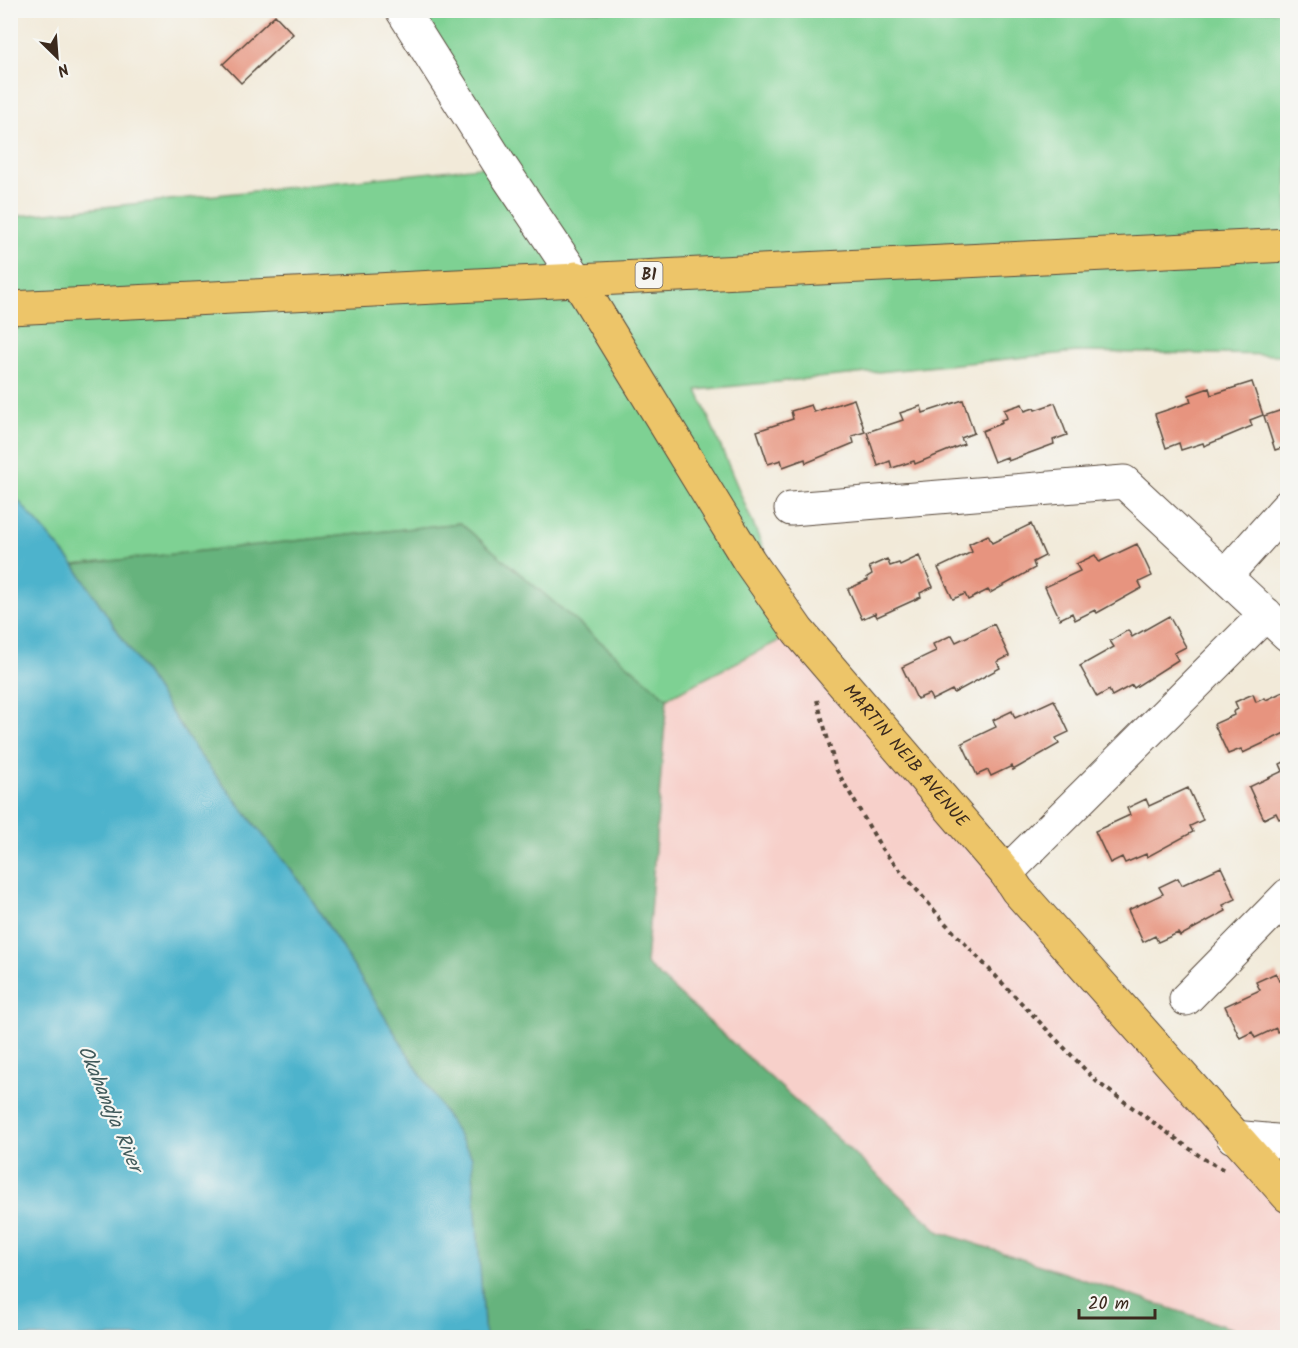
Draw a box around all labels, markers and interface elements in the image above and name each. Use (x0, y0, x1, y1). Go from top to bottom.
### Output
north arrow (27, 27, 87, 87)
text: N (53, 56, 73, 83)
road number: B1 (636, 262, 662, 288)
street label: MARTIN NEIB AVENUE (835, 678, 976, 835)
water label: Okahandja River (68, 1041, 152, 1181)
scale bar (1079, 1282, 1156, 1320)
text: 20 m (1088, 1290, 1129, 1319)

